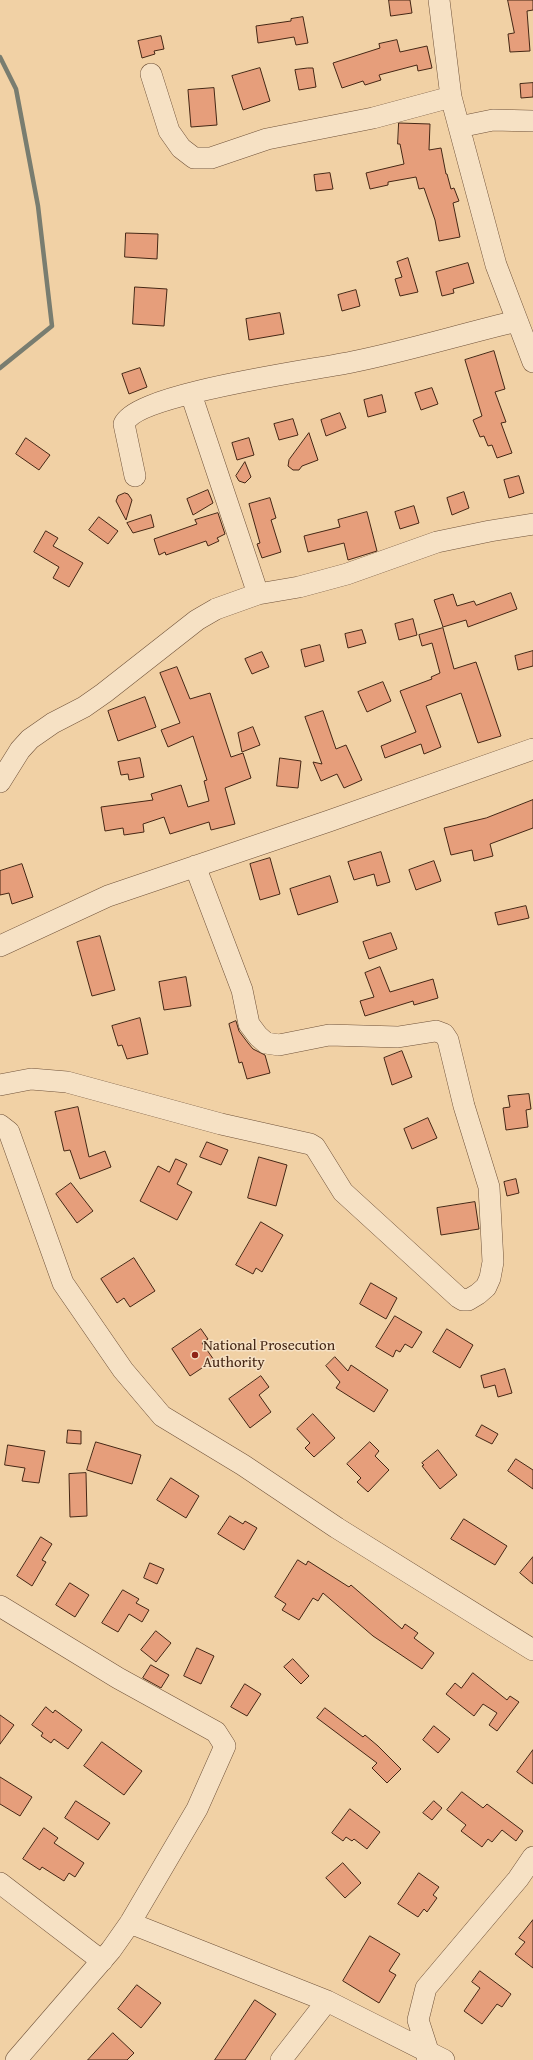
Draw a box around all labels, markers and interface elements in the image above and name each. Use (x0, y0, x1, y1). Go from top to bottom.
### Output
place label: National Prosecution Authority (203, 1337, 335, 1372)
marker: National Prosecution Authority (190, 1350, 200, 1360)

